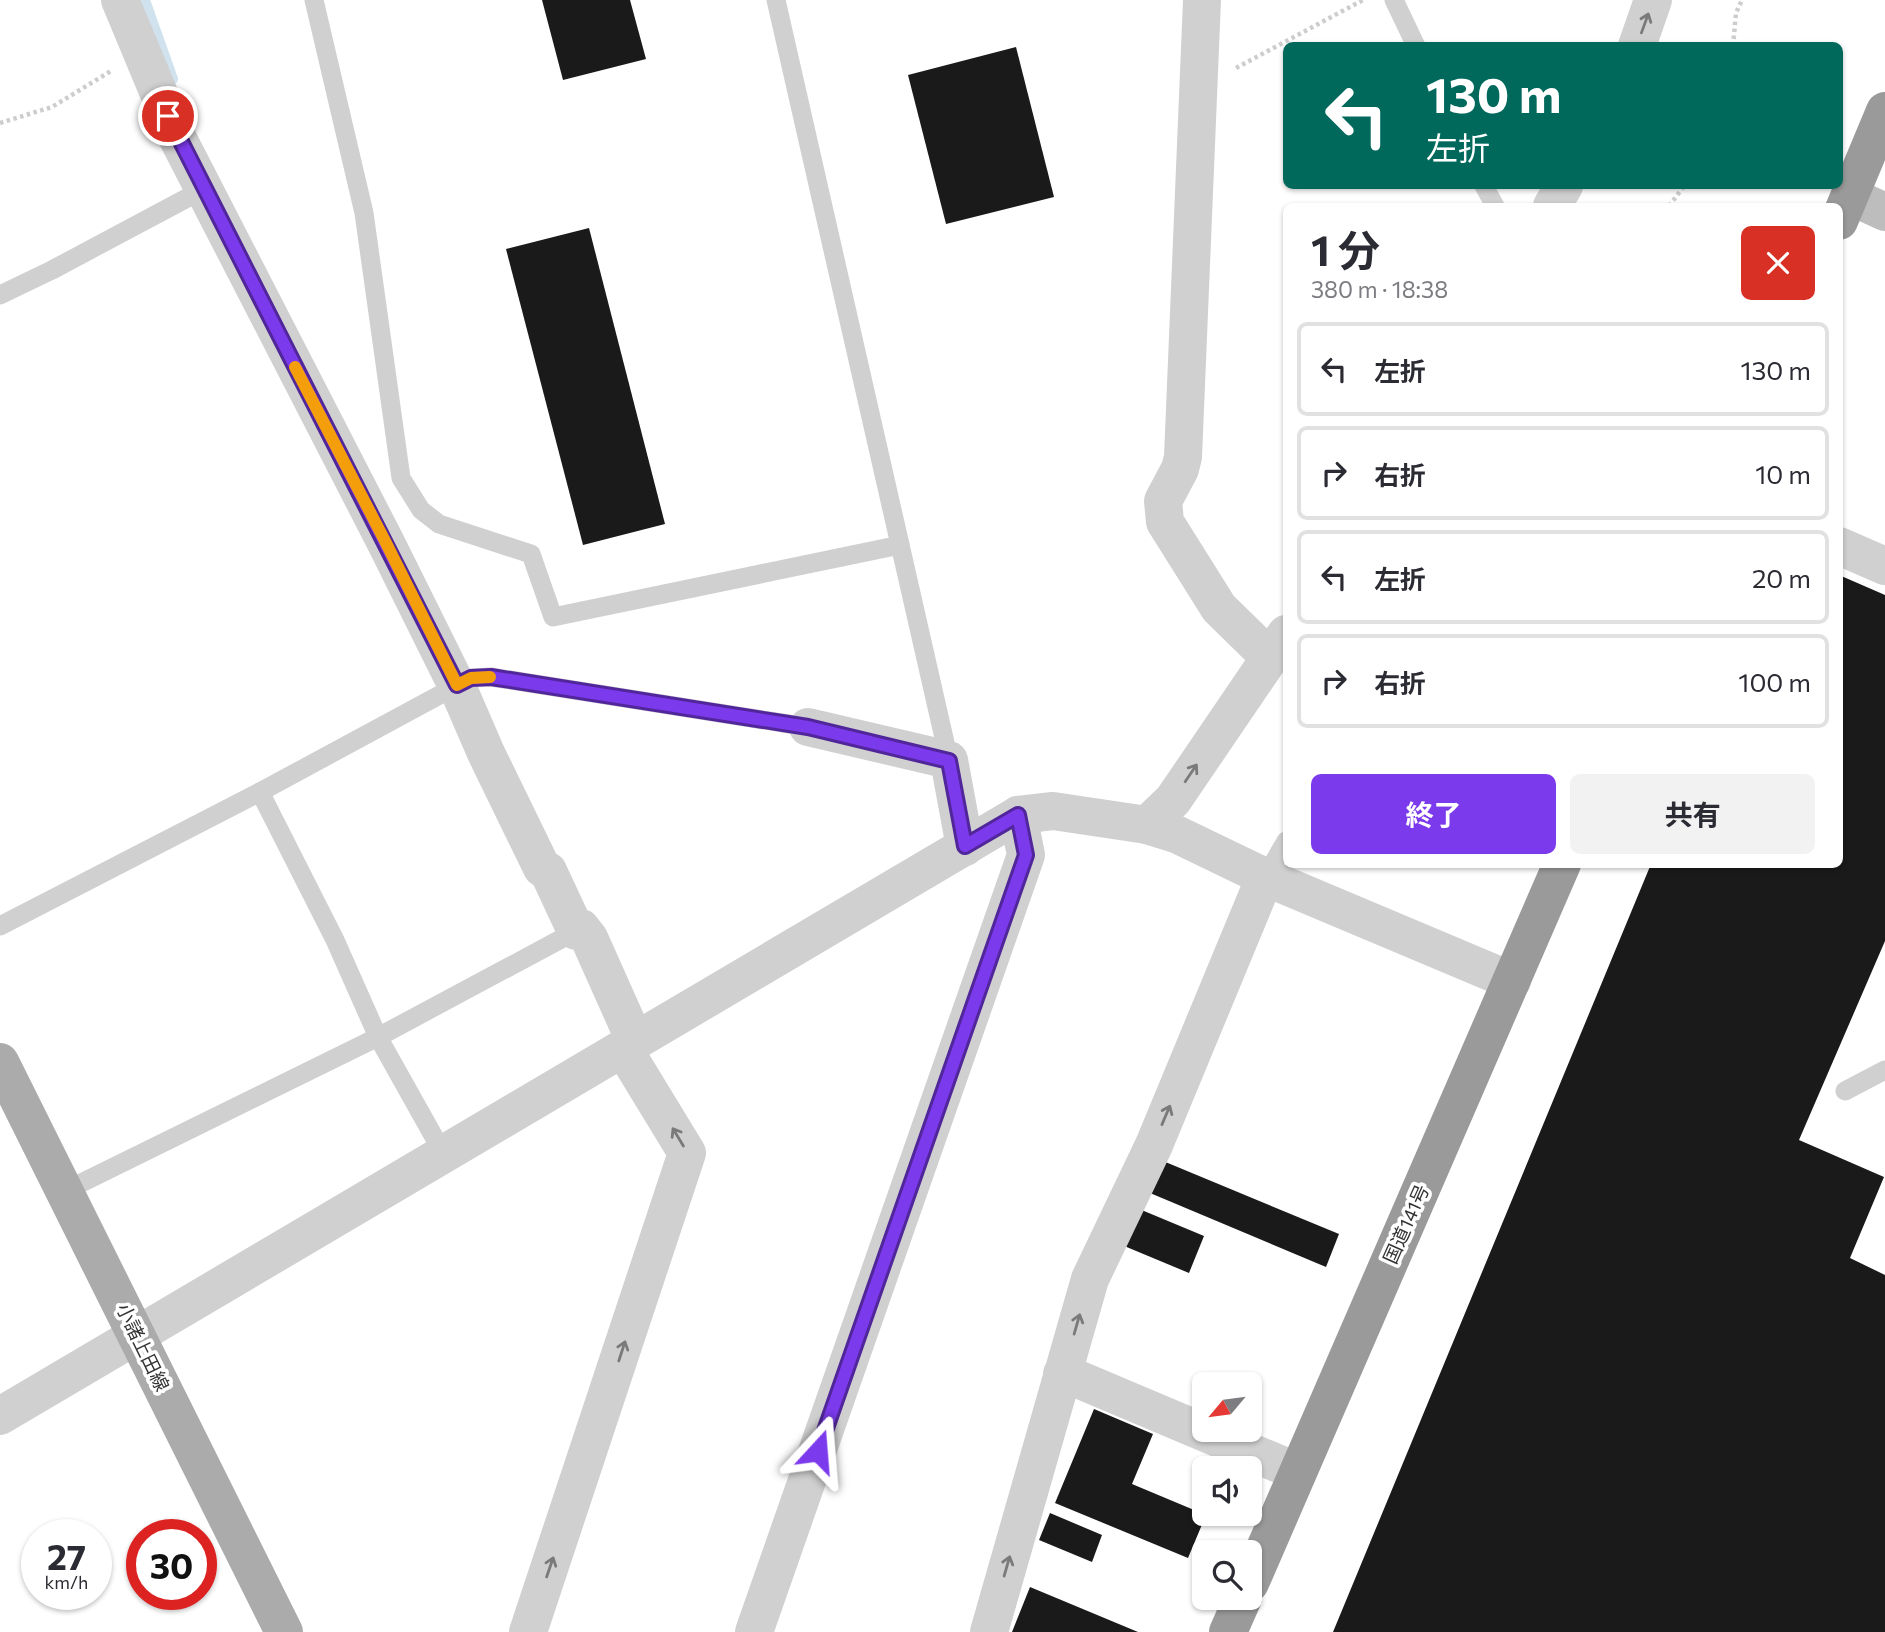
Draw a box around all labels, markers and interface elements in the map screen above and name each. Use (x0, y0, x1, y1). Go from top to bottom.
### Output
one-way arrow (1640, 12, 1652, 34)
text: 130 m (1426, 63, 1561, 123)
icon: left (1311, 70, 1402, 161)
pin (138, 86, 198, 146)
icon: arrive (149, 97, 187, 135)
text: 左折 (1426, 127, 1490, 167)
text: 1 分 (1311, 223, 1380, 275)
button: close (1741, 226, 1815, 300)
text: 380 m · 18:38 (1311, 275, 1448, 303)
icon: left (1315, 350, 1353, 388)
text: 130 m (1740, 354, 1811, 385)
text: 左折 (1374, 355, 1426, 386)
icon: right (1315, 454, 1353, 492)
text: 10 m (1755, 458, 1811, 489)
text: 右折 (1374, 459, 1426, 490)
icon: left (1315, 558, 1353, 596)
text: 20 m (1752, 562, 1811, 593)
text: 左折 (1374, 563, 1426, 594)
icon: right (1315, 662, 1353, 700)
text: 100 m (1738, 666, 1811, 697)
text: 右折 (1374, 667, 1426, 698)
one-way arrow (1184, 764, 1198, 783)
button: 終了 (1311, 774, 1556, 854)
button: 共有 (1570, 774, 1815, 854)
one-way arrow (1160, 1105, 1173, 1126)
one-way arrow (671, 1127, 684, 1148)
street label: 国道141号 (1378, 1181, 1433, 1267)
street label: 小諸上田線 (112, 1299, 175, 1395)
one-way arrow (1072, 1313, 1085, 1335)
one-way arrow (617, 1341, 629, 1363)
north arrow (1192, 1372, 1262, 1442)
map controls (1192, 1372, 1262, 1610)
position arrow (781, 1414, 855, 1488)
button: sound (1192, 1456, 1262, 1526)
speed limit sign: 30 (126, 1519, 217, 1610)
text: 27 (47, 1534, 86, 1577)
button: search (1192, 1540, 1262, 1610)
one-way arrow (1002, 1556, 1015, 1578)
one-way arrow (545, 1557, 557, 1579)
text: km/h (45, 1571, 88, 1593)

